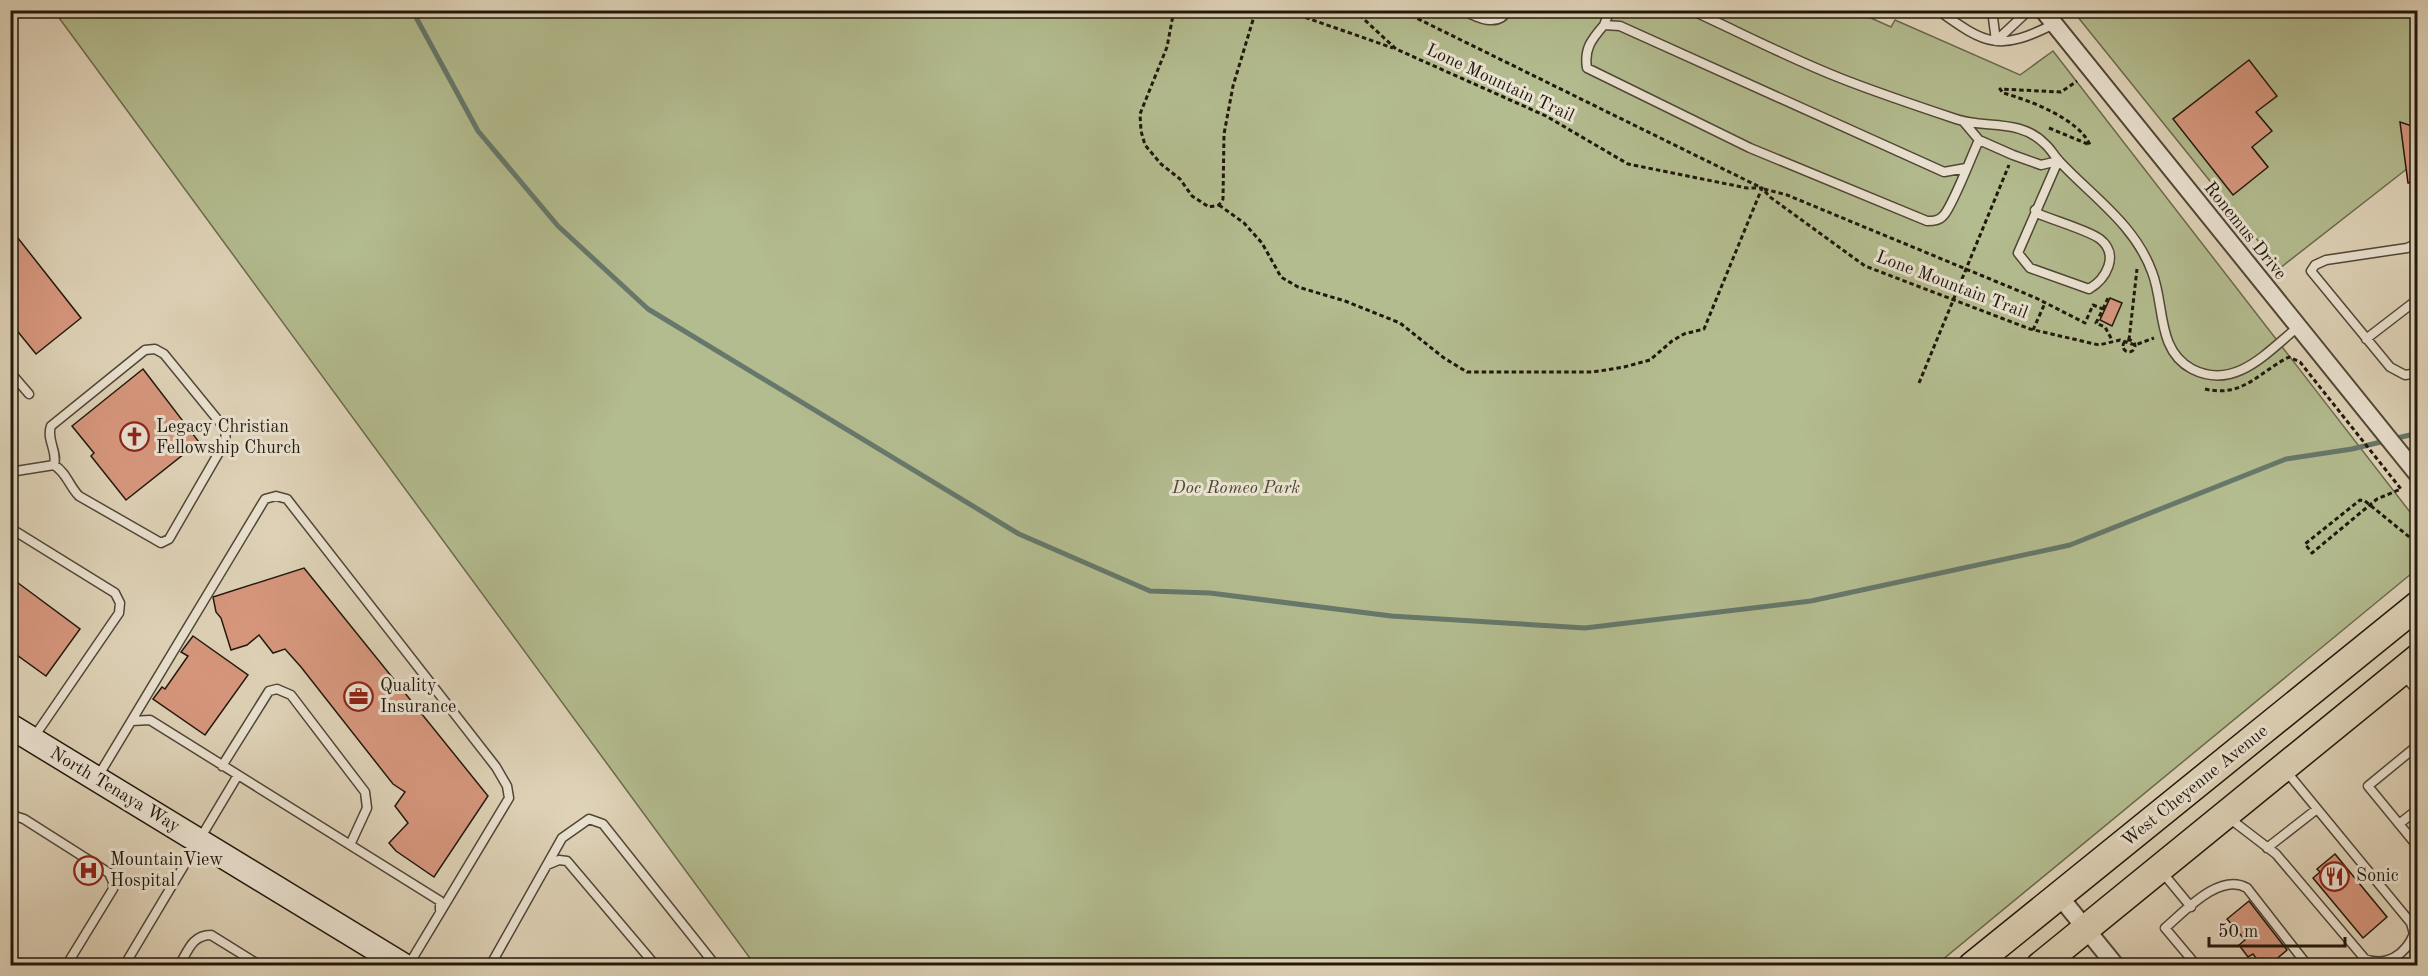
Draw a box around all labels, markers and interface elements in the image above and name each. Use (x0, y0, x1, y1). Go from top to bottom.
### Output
street label: Lone Mountain Trail (1423, 41, 1577, 125)
street label: Ronemus Drive (2200, 179, 2290, 283)
street label: Lone Mountain Trail (1874, 248, 2031, 322)
place label: Legacy Christian Fellowship Church (156, 418, 301, 457)
church icon: Legacy Christian Fellowship Church (119, 421, 151, 453)
park label: Doc Romeo Park (1171, 479, 1300, 497)
place label: Quality Insurance (380, 677, 456, 716)
office icon: Quality Insurance (343, 680, 375, 712)
street label: West Cheyenne Avenue (2119, 722, 2271, 850)
street label: North Tenaya Way (47, 744, 184, 836)
place label: MountainView Hospital (110, 851, 223, 890)
hospital icon: MountainView Hospital (73, 854, 105, 886)
restaurant icon: Sonic (2319, 860, 2351, 892)
place label: Sonic (2356, 867, 2399, 885)
scale bar (2209, 910, 2346, 948)
text: 50 m (2218, 923, 2258, 941)

